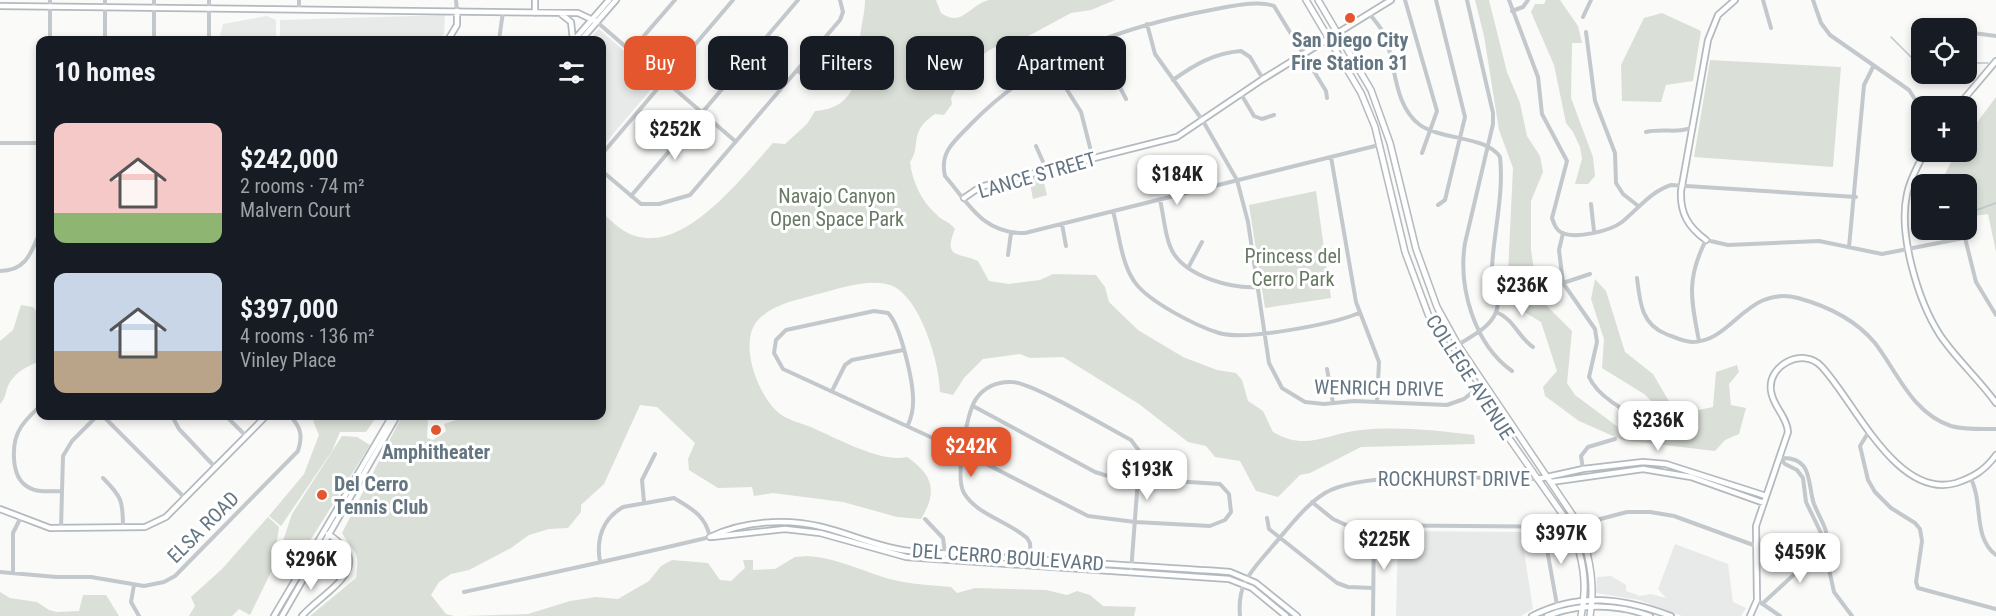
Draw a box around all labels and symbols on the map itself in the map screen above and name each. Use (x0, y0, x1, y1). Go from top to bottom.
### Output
marker: San Diego City Fire Station 31 (1343, 11, 1357, 25)
place label: San Diego City Fire Station 31 (1291, 28, 1409, 75)
pin: $252K (633, 110, 717, 161)
street label: LANCE STREET (975, 147, 1099, 203)
pin: $184K (1135, 155, 1219, 206)
park label: Navajo Canyon Open Space Park (770, 184, 904, 231)
park label: Princess del Cerro Park (1245, 244, 1341, 291)
pin: $236K (1480, 266, 1564, 317)
street label: COLLEGE AVENUE (1421, 310, 1519, 444)
street label: WENRICH DRIVE (1314, 375, 1444, 401)
pin: $236K (1616, 401, 1700, 452)
marker: Amphitheater (429, 423, 443, 437)
pin: $242K (929, 427, 1013, 478)
place label: Amphitheater (382, 440, 491, 464)
pin: $193K (1105, 450, 1189, 501)
street label: ROCKHURST DRIVE (1378, 467, 1530, 491)
place label: Del Cerro Tennis Club (334, 472, 428, 519)
street label: ELSA ROAD (162, 486, 244, 568)
marker: Del Cerro Tennis Club (315, 488, 329, 502)
pin: $397K (1519, 514, 1603, 565)
pin: $225K (1342, 520, 1426, 571)
pin: $459K (1758, 533, 1842, 584)
street label: DEL CERRO BOULEVARD (911, 538, 1105, 576)
pin: $296K (269, 540, 353, 591)

